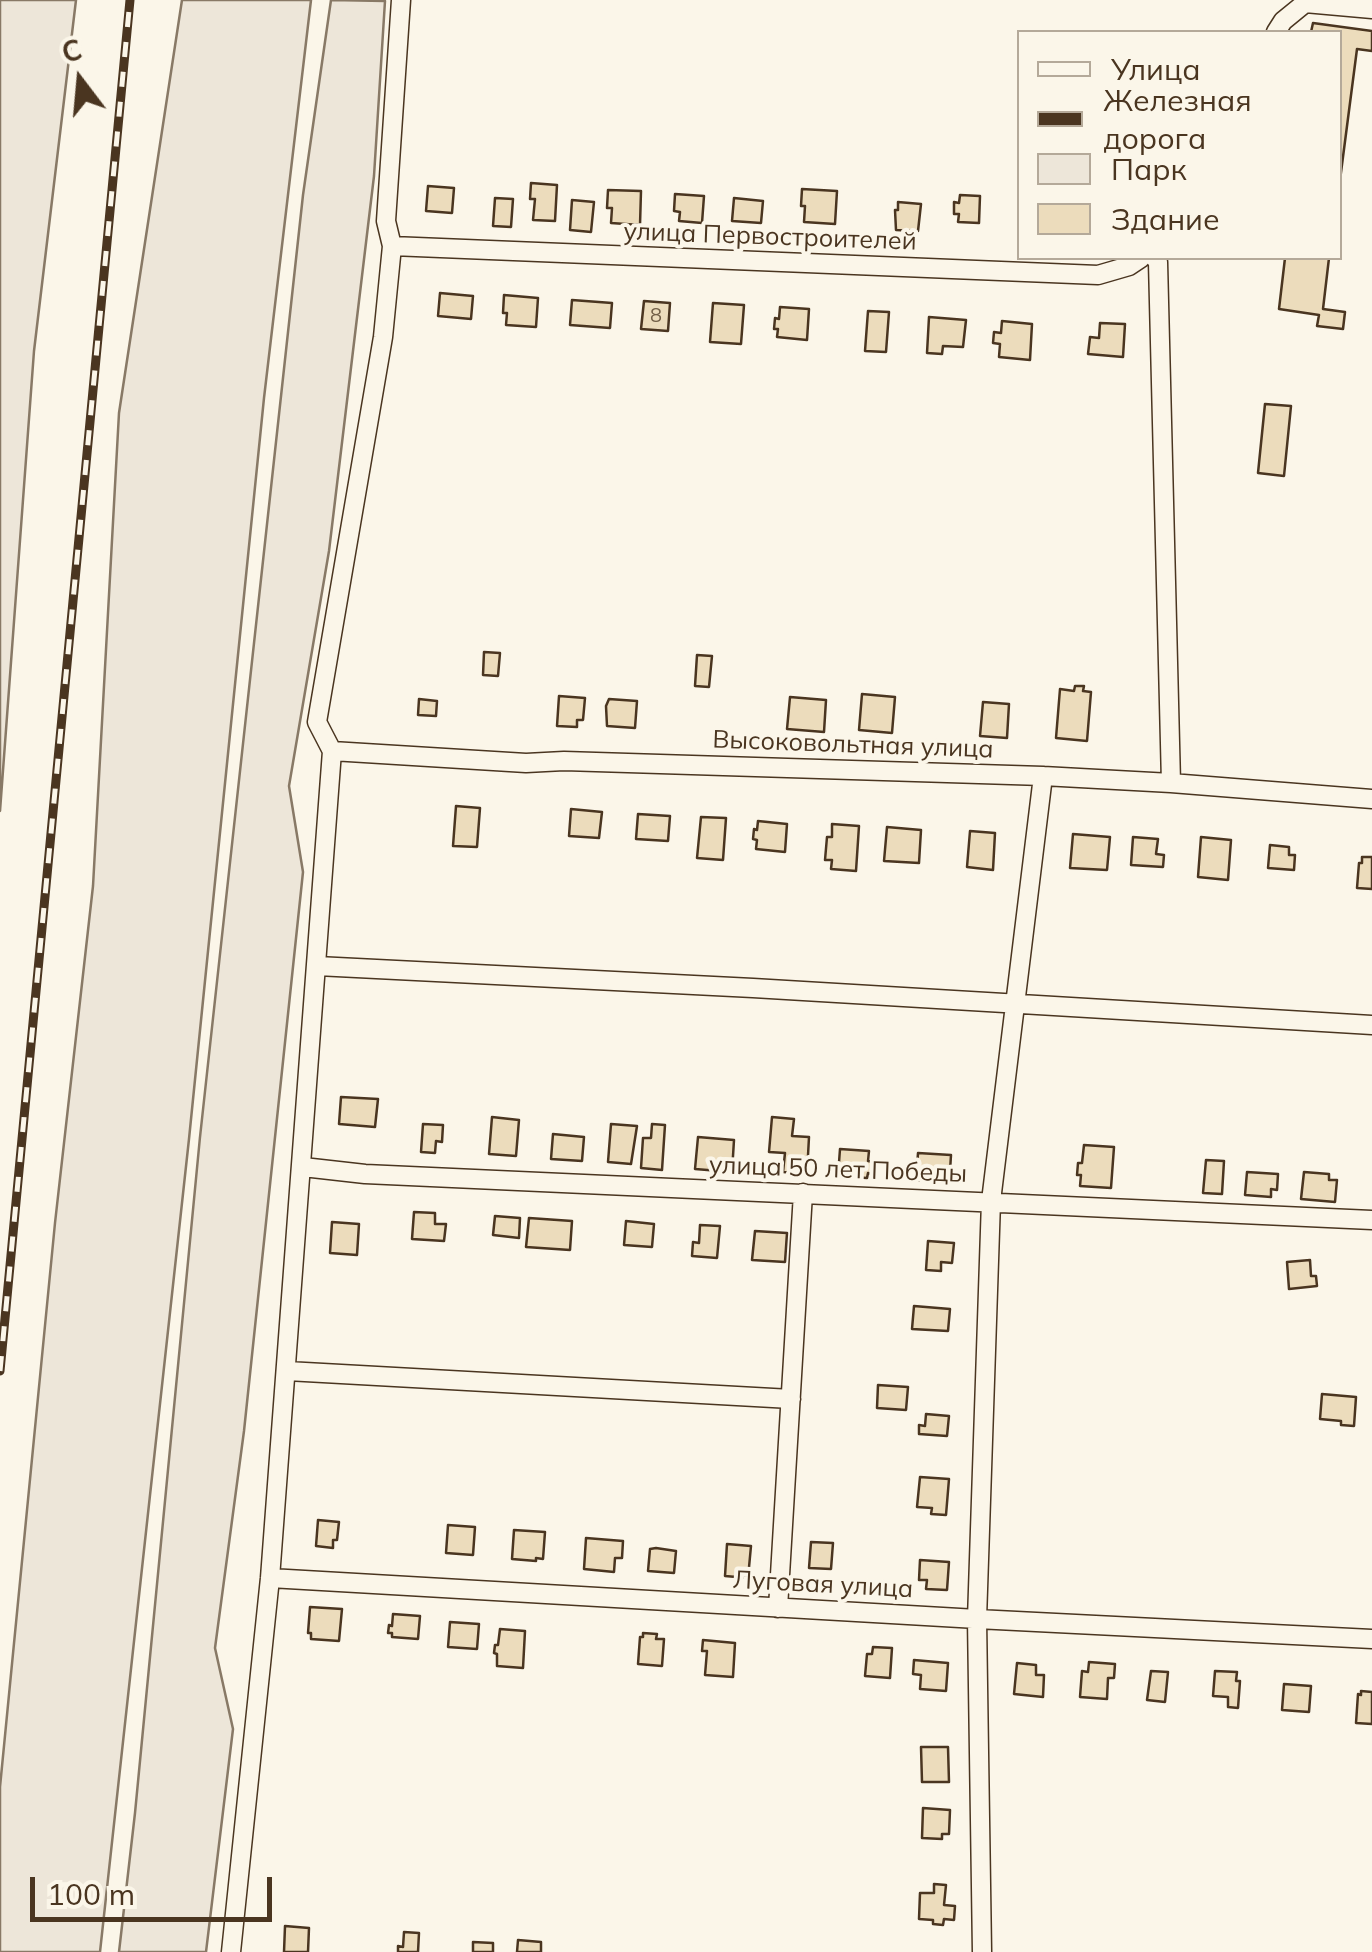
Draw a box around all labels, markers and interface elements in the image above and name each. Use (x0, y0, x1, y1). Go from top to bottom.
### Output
north arrow (30, 30, 130, 130)
legend (1017, 30, 1342, 260)
text: С (58, 31, 86, 70)
text: Улица (1111, 50, 1201, 88)
text: Железная дорога (1103, 81, 1252, 157)
text: Парк (1111, 150, 1187, 188)
text: Здание (1111, 200, 1220, 238)
street label: улица Первостроителей (623, 217, 917, 257)
house number: 8 (650, 304, 662, 328)
street label: Высоковольтная улица (712, 725, 994, 765)
street label: улица 50 лет Победы (708, 1151, 968, 1189)
street label: Луговая улица (732, 1565, 914, 1605)
scale bar (35, 1857, 278, 1919)
text: 100 m (47, 1875, 135, 1913)

